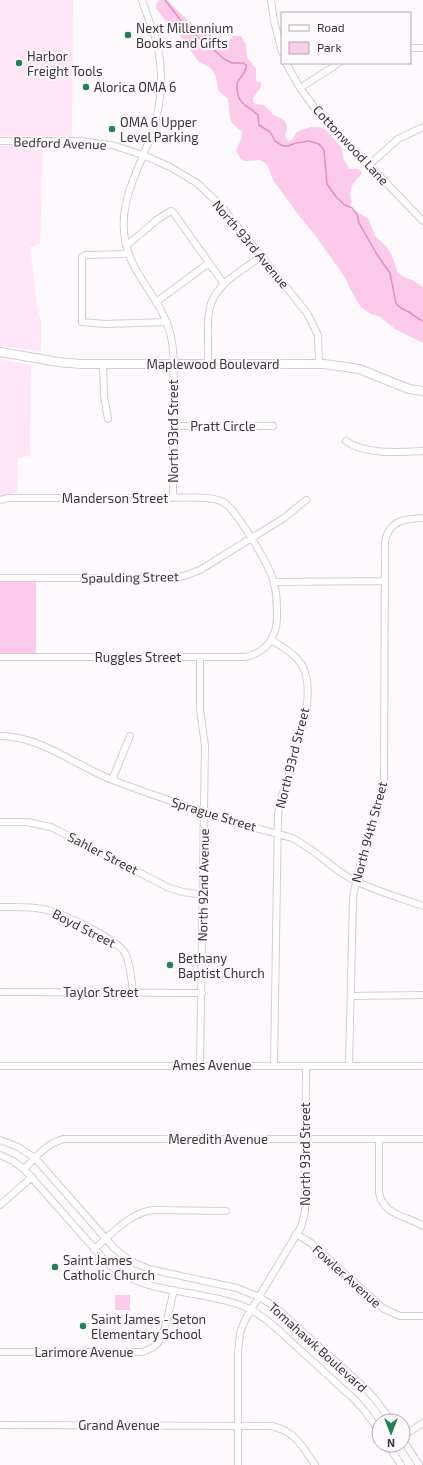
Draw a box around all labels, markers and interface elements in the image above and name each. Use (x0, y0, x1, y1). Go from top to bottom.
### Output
legend (281, 12, 411, 64)
place label: Next Millennium Books and Gifts (136, 20, 233, 51)
text: Road (317, 20, 345, 34)
marker: Next Millennium Books and Gifts (123, 30, 133, 40)
text: Park (317, 40, 342, 54)
place label: Harbor Freight Tools (27, 48, 103, 79)
marker: Harbor Freight Tools (14, 58, 24, 68)
place label: Alorica OMA 6 (94, 79, 176, 95)
marker: Alorica OMA 6 (81, 82, 91, 92)
street label: Cottonwood Lane (310, 102, 392, 188)
place label: OMA 6 Upper Level Parking (120, 114, 198, 145)
marker: OMA 6 Upper Level Parking (107, 124, 117, 134)
street label: Bedford Avenue (13, 133, 107, 153)
street label: North 93rd Avenue (209, 197, 293, 291)
street label: Maplewood Boulevard (147, 356, 279, 372)
street label: North 93rd Street (165, 379, 181, 483)
street label: Pratt Circle (190, 418, 256, 434)
street label: Manderson Street (62, 490, 168, 506)
street label: Spaulding Street (81, 568, 179, 586)
street label: Ruggles Street (95, 649, 181, 665)
street label: North 93rd Street (272, 706, 312, 810)
street label: North 94th Street (348, 780, 390, 884)
street label: Sprague Street (170, 794, 258, 835)
street label: Sahler Street (65, 828, 141, 878)
street label: North 92nd Avenue (194, 828, 212, 942)
street label: Boyd Street (50, 905, 118, 951)
place label: Bethany Baptist Church (178, 950, 265, 981)
marker: Bethany Baptist Church (165, 960, 175, 970)
street label: Taylor Street (63, 984, 139, 1000)
street label: Ames Avenue (172, 1057, 252, 1073)
street label: North 93rd Street (297, 1102, 313, 1206)
street label: Meredith Avenue (168, 1131, 268, 1147)
street label: Fowler Avenue (309, 1241, 385, 1311)
place label: Saint James Catholic Church (63, 1252, 155, 1283)
marker: Saint James Catholic Church (50, 1262, 60, 1272)
street label: Tomahawk Boulevard (265, 1299, 371, 1395)
place label: Saint James - Seton Elementary School (91, 1311, 206, 1342)
marker: Saint James - Seton Elementary School (78, 1321, 88, 1331)
street label: Larimore Avenue (34, 1344, 134, 1360)
north arrow (371, 1413, 411, 1453)
street label: Grand Avenue (78, 1417, 160, 1433)
text: N (387, 1437, 395, 1450)

